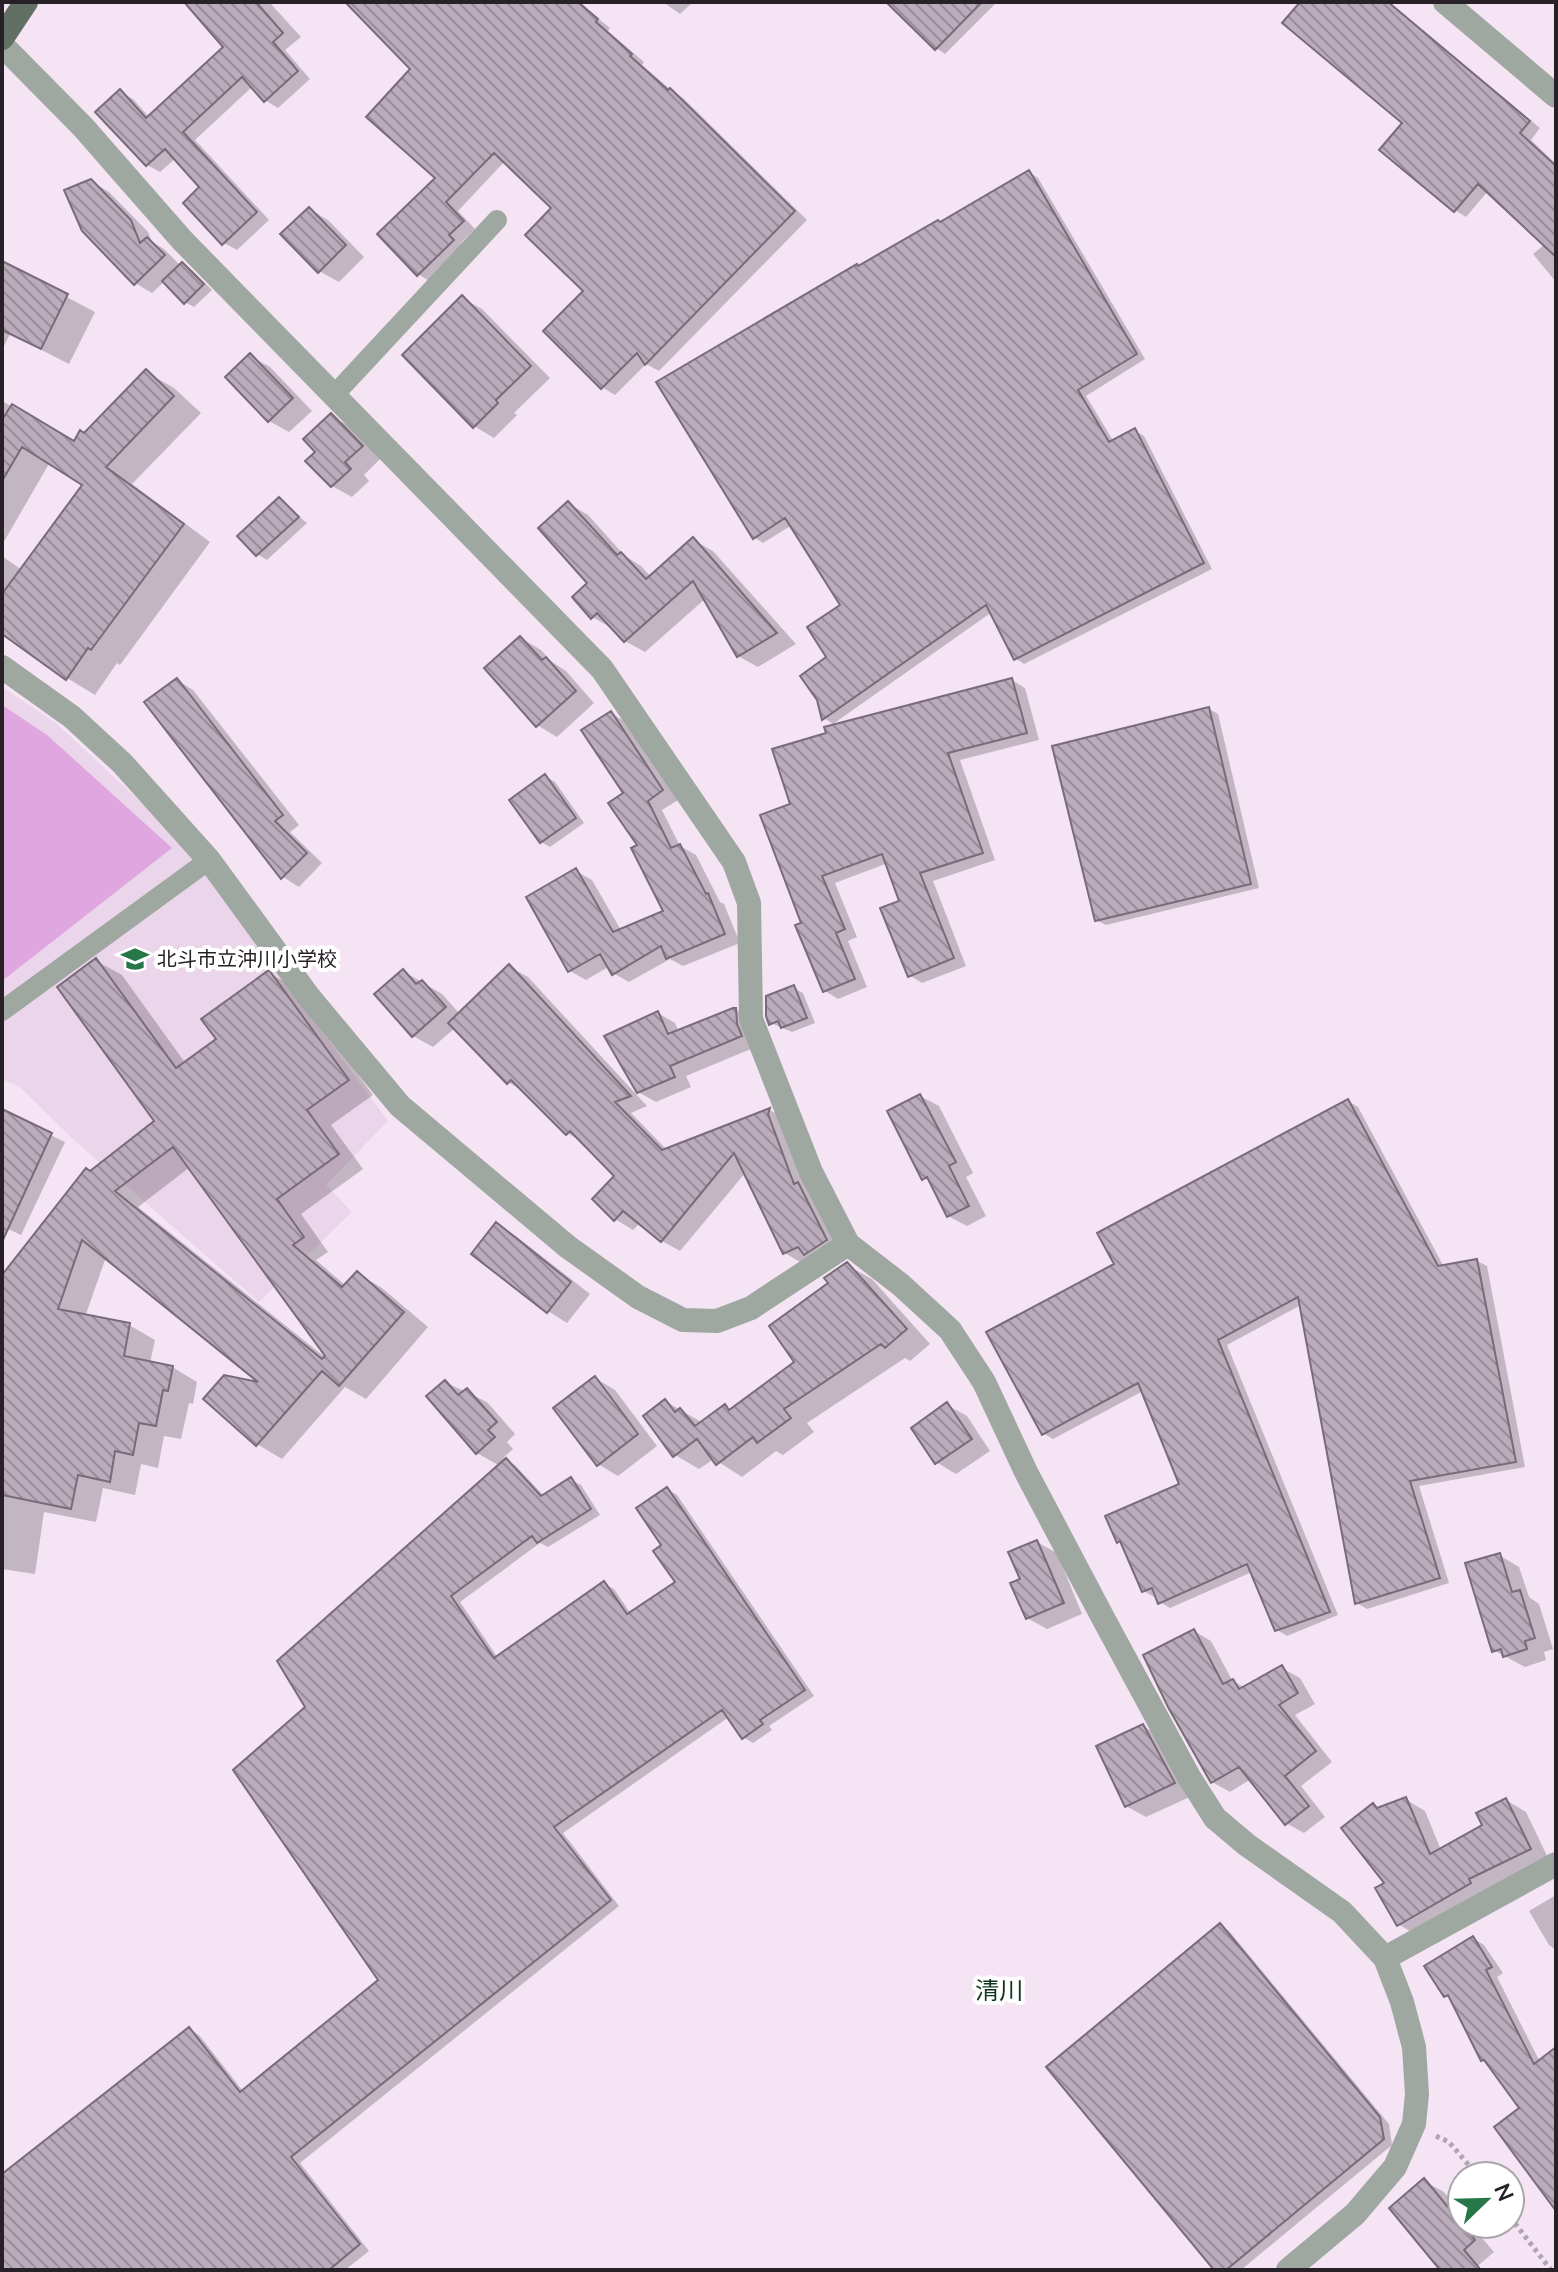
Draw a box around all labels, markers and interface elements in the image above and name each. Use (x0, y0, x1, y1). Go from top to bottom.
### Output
school or university icon: 北斗市立沖川小学校 (120, 944, 150, 974)
place label: 北斗市立沖川小学校 (157, 946, 337, 973)
district label: 清川 (975, 1975, 1023, 2007)
north arrow (1446, 2160, 1526, 2240)
text: N (1486, 2179, 1521, 2206)

